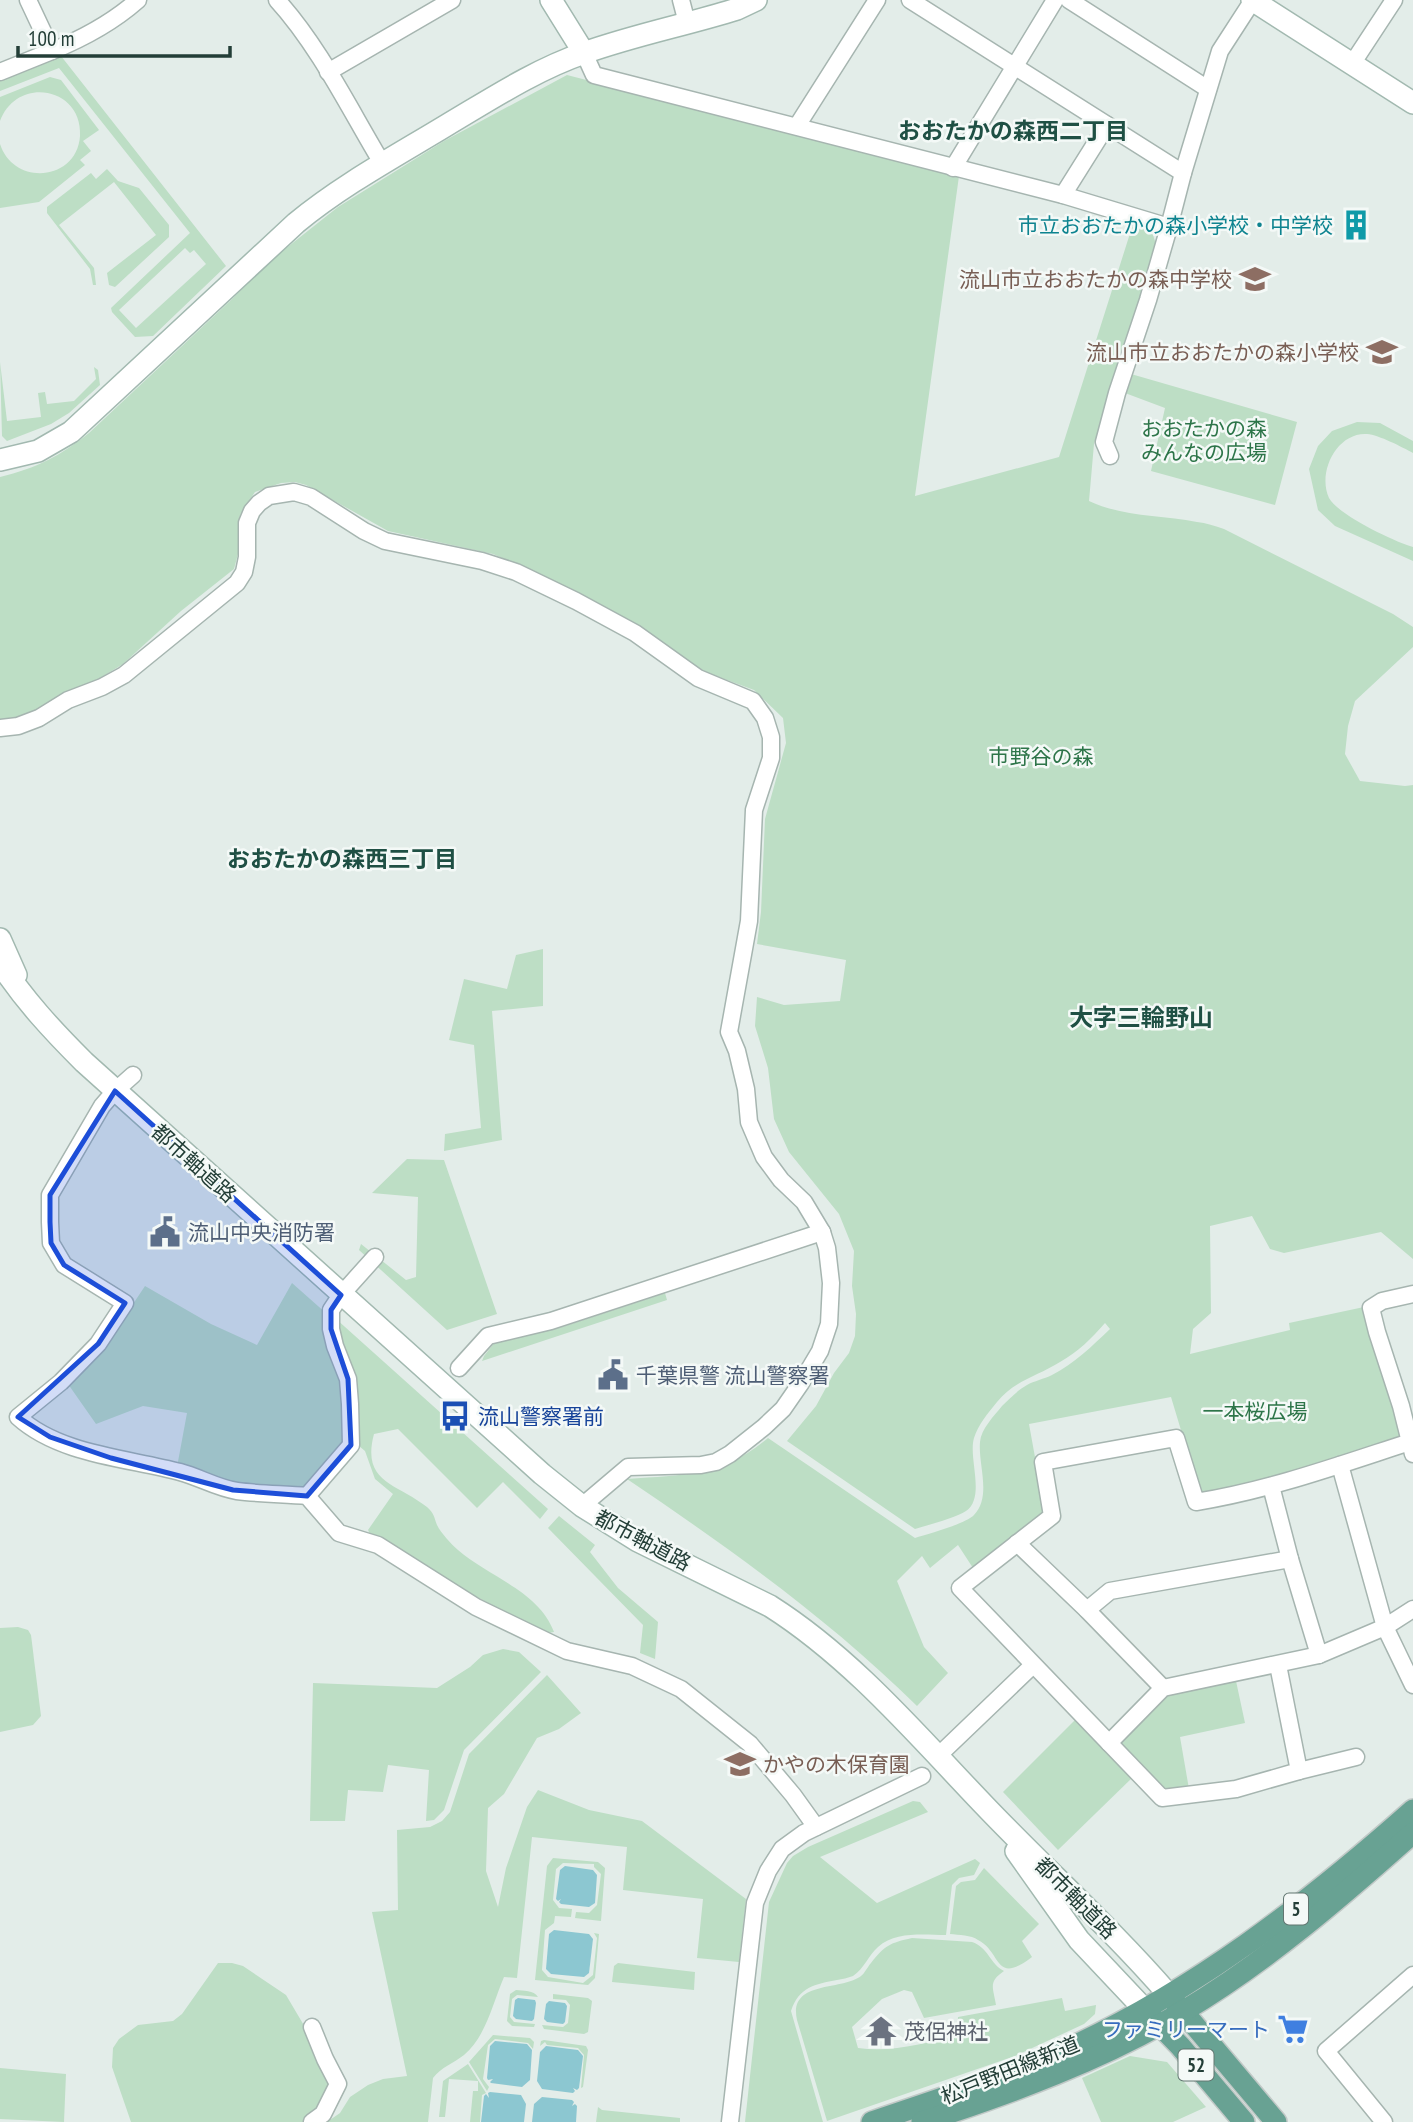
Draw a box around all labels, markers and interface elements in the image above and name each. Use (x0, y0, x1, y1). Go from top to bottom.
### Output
scale bar (18, 14, 229, 58)
text: 100 m (28, 25, 74, 52)
district label: おおたかの森西二丁目 (898, 116, 1128, 145)
building icon: 市立おおたかの森小学校・中学校 (1339, 208, 1373, 242)
place label: 市立おおたかの森小学校・中学校 (1018, 212, 1333, 239)
school or university icon: 流山市立おおたかの森中学校 (1238, 262, 1272, 296)
place label: 流山市立おおたかの森中学校 (959, 266, 1232, 293)
school or university icon: 流山市立おおたかの森小学校 (1365, 335, 1399, 369)
place label: 流山市立おおたかの森小学校 (1086, 339, 1359, 366)
park label: おおたかの森 みんなの広場 (1141, 415, 1267, 466)
park label: 市野谷の森 (989, 743, 1094, 770)
district label: おおたかの森西三丁目 (227, 844, 457, 873)
district label: 大字三輪野山 (1069, 1002, 1213, 1033)
street label: 都市軸道路 (146, 1118, 242, 1208)
public building icon: 流山中央消防署 (148, 1215, 182, 1249)
place label: 流山中央消防署 (188, 1219, 335, 1246)
public building icon: 千葉県警 流山警察署 (596, 1358, 630, 1392)
place label: 千葉県警 流山警察署 (636, 1362, 829, 1389)
park label: 一本桜広場 (1203, 1398, 1308, 1425)
bus stop icon: 流山警察署前 (438, 1399, 472, 1433)
place label: 流山警察署前 (478, 1403, 604, 1430)
street label: 都市軸道路 (590, 1503, 696, 1577)
school or university icon: かやの木保育園 (723, 1747, 757, 1781)
place label: かやの木保育園 (763, 1751, 910, 1778)
street label: 都市軸道路 (1029, 1851, 1123, 1945)
road number: 5 (1284, 1894, 1308, 1924)
supermarket icon: ファミリーマート (1276, 2012, 1310, 2046)
temple icon: 茂侶神社 (864, 2014, 898, 2048)
place label: ファミリーマート (1102, 2016, 1270, 2043)
place label: 茂侶神社 (904, 2018, 988, 2045)
street label: 松戸野田線新道 (937, 2030, 1083, 2110)
road number: 52 (1178, 2050, 1214, 2080)

